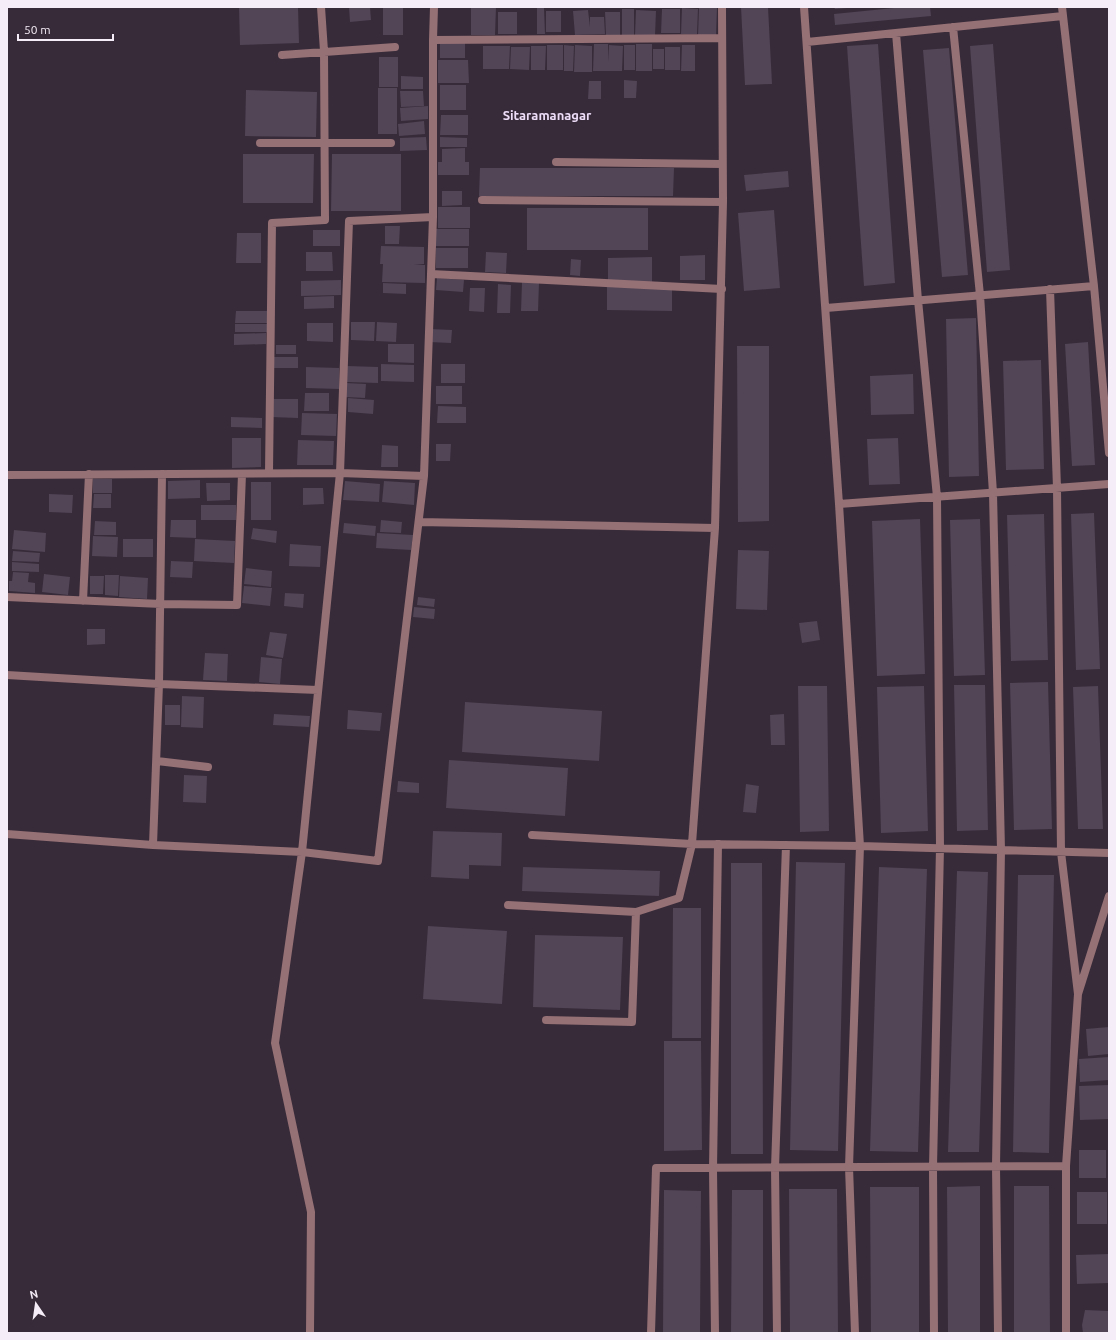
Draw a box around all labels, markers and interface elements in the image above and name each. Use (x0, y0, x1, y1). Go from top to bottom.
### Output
scale bar (18, 16, 113, 42)
text: 50 m (24, 23, 51, 36)
district label: Sitaramanagar (503, 108, 592, 122)
north arrow (16, 1284, 56, 1324)
text: N (28, 1287, 39, 1301)

